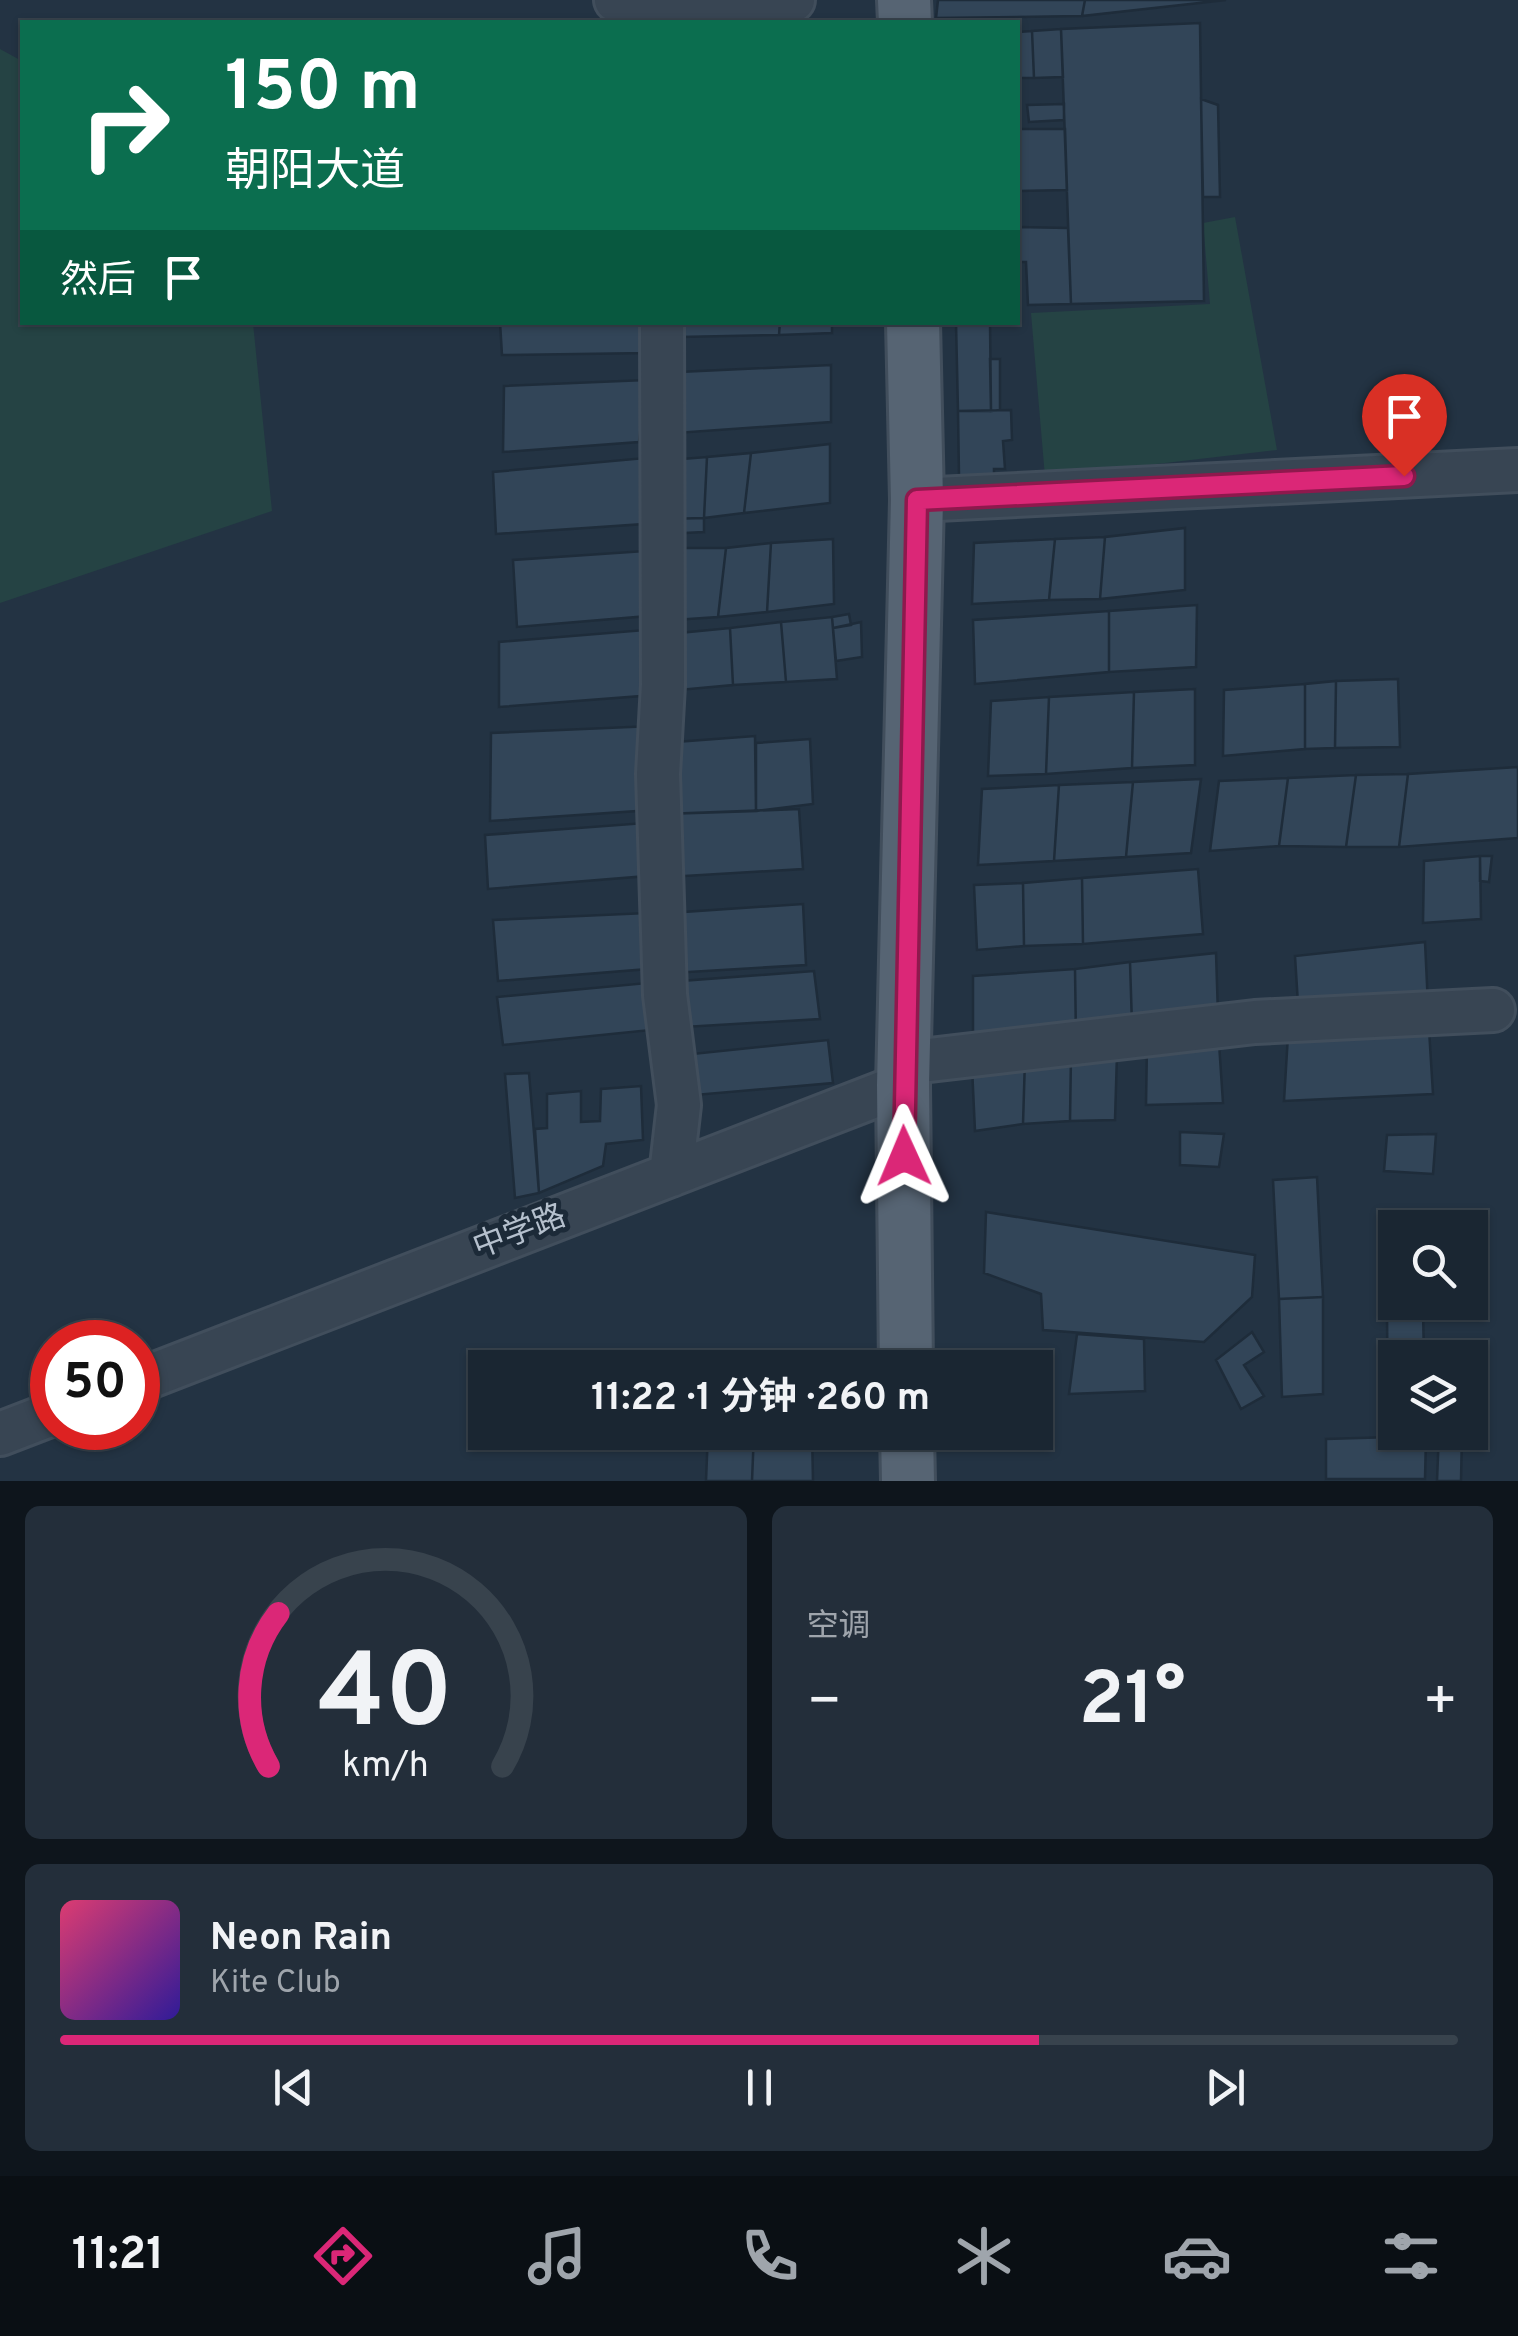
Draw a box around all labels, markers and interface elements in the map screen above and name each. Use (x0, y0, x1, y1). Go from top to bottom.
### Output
text: 150 m (225, 46, 420, 135)
icon: right (60, 60, 190, 190)
text: 朝阳大道 (225, 145, 405, 202)
icon: arrive (156, 250, 211, 305)
text: 然后 (60, 258, 136, 307)
pin (1362, 374, 1447, 477)
icon: arrive (1377, 389, 1432, 444)
position arrow (852, 1104, 956, 1208)
street label: 中学路 (468, 1197, 572, 1269)
map controls (1378, 1210, 1488, 1450)
button: search (1378, 1210, 1488, 1320)
speed limit sign: 50 (30, 1320, 160, 1450)
button: layers (1378, 1340, 1488, 1450)
text: 11:22 · 1 分钟 · 260 m (591, 1375, 930, 1424)
text: 空调 (807, 1608, 871, 1648)
text: 40 (318, 1632, 453, 1764)
text: 21° (1079, 1656, 1186, 1751)
text: − (807, 1669, 842, 1739)
text: + (1423, 1669, 1458, 1739)
text: km/h (342, 1744, 429, 1790)
text: Neon Rain (210, 1915, 392, 1964)
text: Kite Club (210, 1964, 341, 2004)
icon: previous (266, 2060, 321, 2115)
icon: pause (732, 2060, 787, 2115)
icon: next (1198, 2060, 1253, 2115)
icon: directions (308, 2221, 378, 2291)
icon: music (522, 2221, 592, 2291)
icon: phone (735, 2221, 805, 2291)
icon: climate (949, 2221, 1019, 2291)
icon: car (1162, 2221, 1232, 2291)
icon: filters (1376, 2221, 1446, 2291)
text: 11:21 (72, 2228, 164, 2285)

